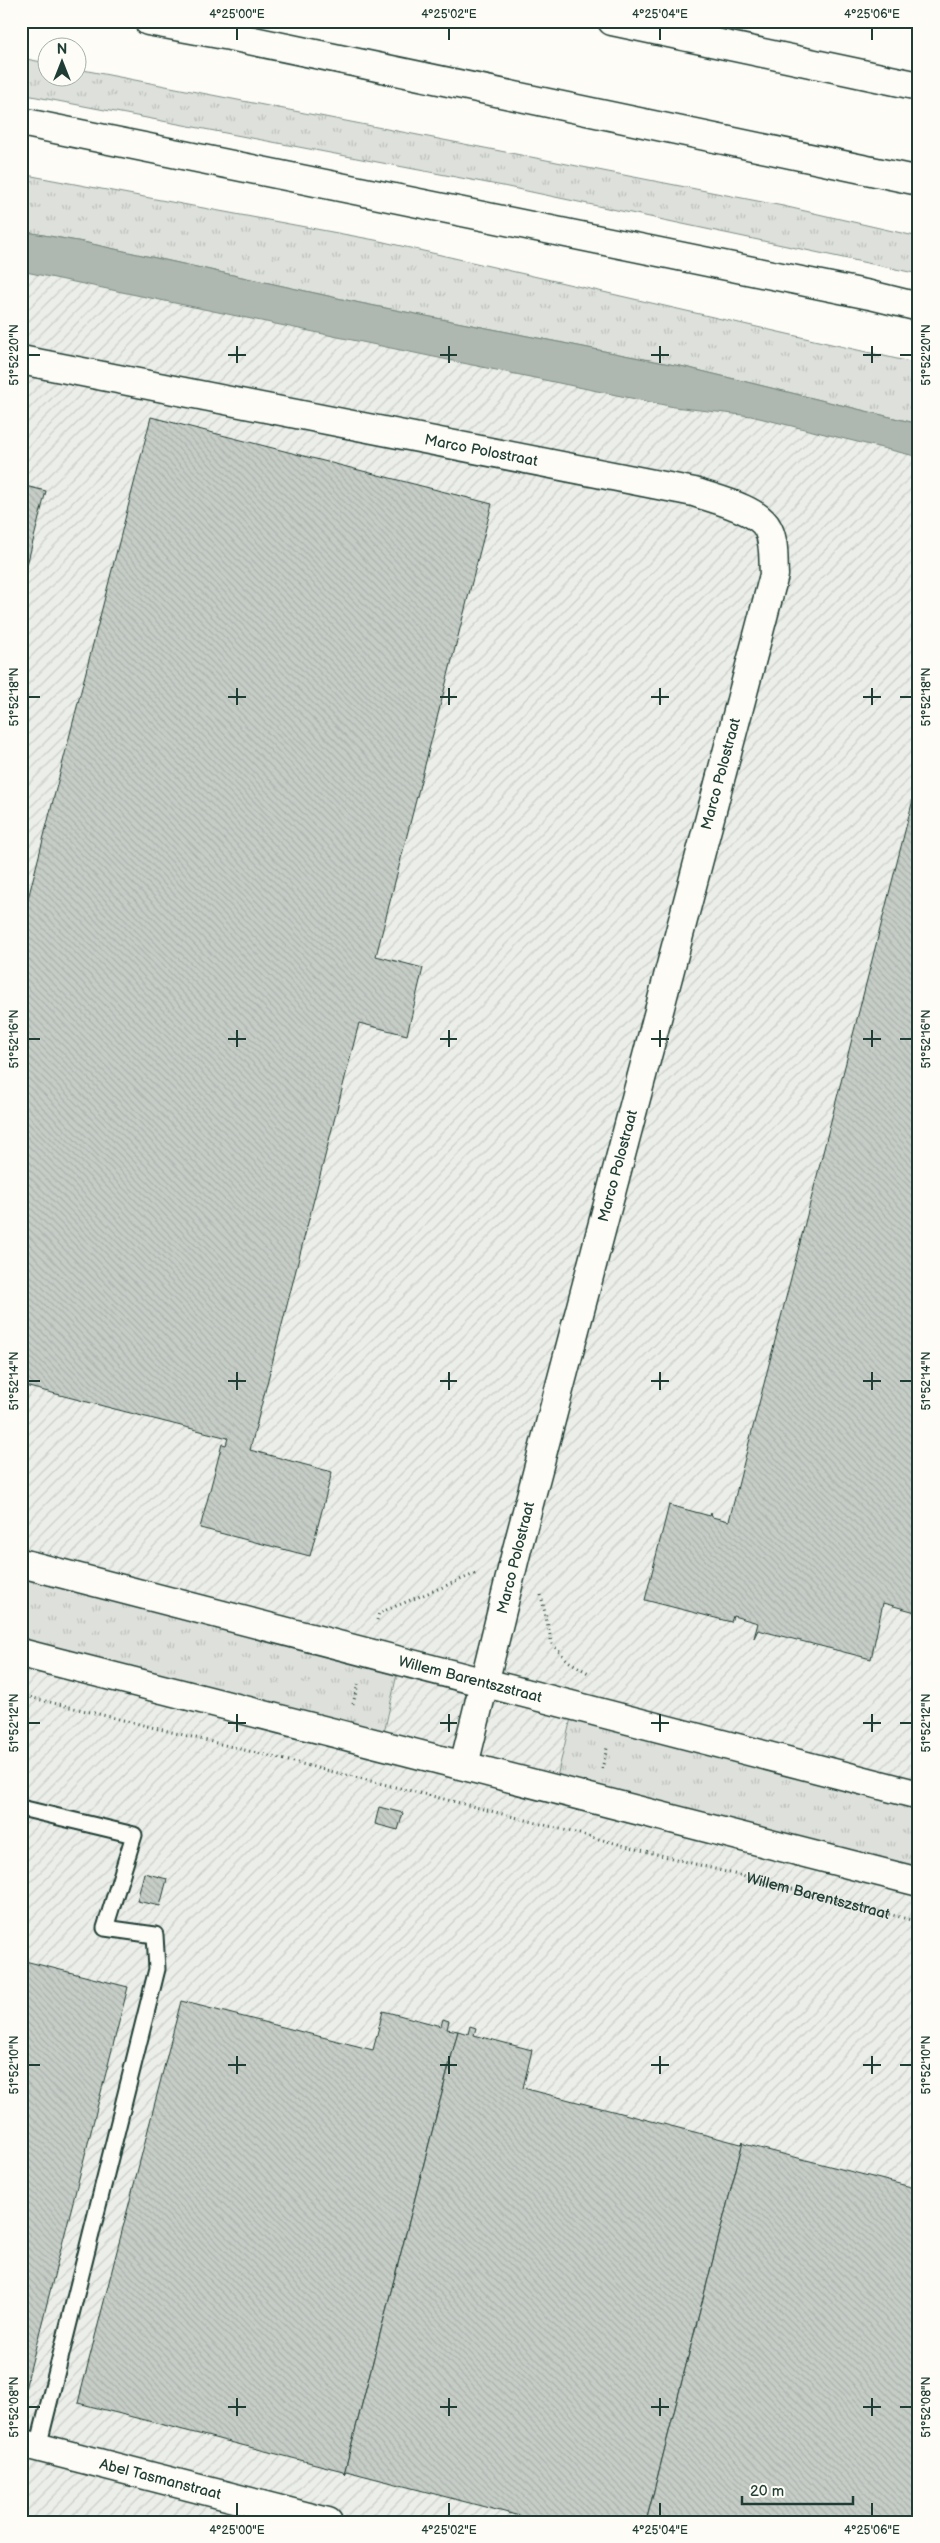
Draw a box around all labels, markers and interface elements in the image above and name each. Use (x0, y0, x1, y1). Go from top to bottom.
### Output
text: 4°25'00"E (209, 7, 265, 22)
text: 4°25'02"E (421, 7, 477, 22)
text: 4°25'04"E (632, 7, 688, 22)
text: 4°25'06"E (844, 7, 900, 22)
north arrow (38, 38, 88, 88)
text: N (57, 41, 67, 58)
text: 51°52'20"N (7, 324, 22, 386)
text: 51°52'20"N (919, 324, 934, 386)
street label: Marco Polostraat (423, 430, 540, 471)
text: 51°52'18"N (7, 668, 22, 726)
text: 51°52'18"N (919, 668, 934, 726)
street label: Marco Polostraat (697, 716, 745, 832)
text: 51°52'16"N (7, 1009, 22, 1069)
text: 51°52'16"N (919, 1009, 934, 1069)
street label: Marco Polostraat (594, 1108, 642, 1224)
text: 51°52'14"N (7, 1351, 22, 1411)
text: 51°52'14"N (919, 1351, 934, 1411)
street label: Marco Polostraat (493, 1500, 539, 1616)
street label: Willem Barentszstraat (396, 1651, 544, 1707)
text: 51°52'12"N (7, 1694, 22, 1752)
text: 51°52'12"N (919, 1694, 934, 1752)
street label: Willem Barentszstraat (744, 1868, 892, 1924)
text: 51°52'10"N (7, 2036, 22, 2094)
text: 51°52'10"N (919, 2036, 934, 2094)
text: 51°52'08"N (7, 2376, 22, 2438)
text: 51°52'08"N (919, 2376, 934, 2438)
street label: Abel Tasmanstraat (98, 2454, 224, 2504)
scale bar (742, 2473, 854, 2505)
text: 20 m (750, 2482, 784, 2501)
text: 4°25'00"E (209, 2523, 265, 2538)
text: 4°25'02"E (421, 2523, 477, 2538)
text: 4°25'04"E (632, 2523, 688, 2538)
text: 4°25'06"E (844, 2523, 900, 2538)

